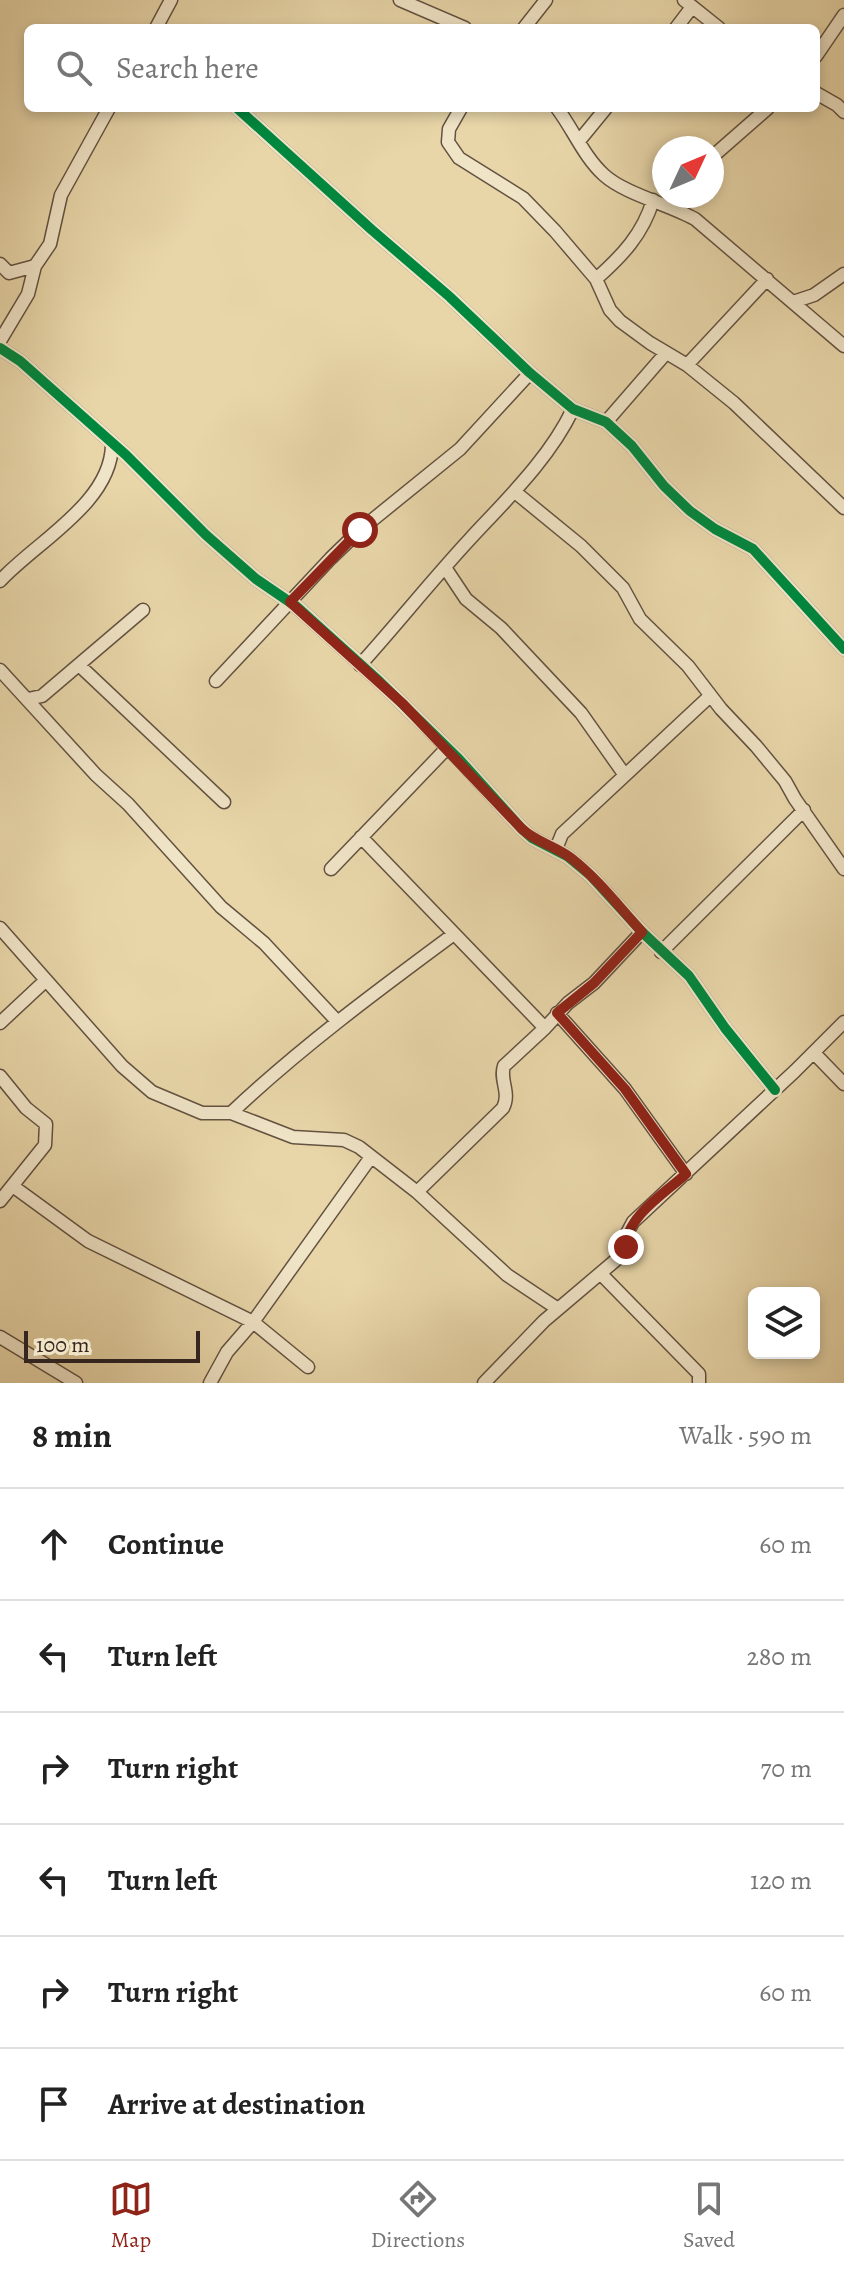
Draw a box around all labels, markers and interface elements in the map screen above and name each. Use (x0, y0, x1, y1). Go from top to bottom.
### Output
search box (24, 24, 820, 112)
icon: search (52, 46, 96, 90)
text: Search here (116, 48, 259, 88)
north arrow (652, 136, 724, 208)
route start (342, 512, 378, 548)
route end (608, 1229, 644, 1265)
map controls (748, 1287, 820, 1359)
button: layers (748, 1287, 820, 1359)
scale bar (24, 1327, 200, 1363)
text: 100 m (36, 1330, 90, 1360)
text: 8 min (32, 1412, 112, 1459)
text: Walk · 590 m (679, 1418, 812, 1453)
icon: ahead (32, 1522, 76, 1566)
text: Continue (108, 1524, 224, 1564)
text: 60 m (759, 1527, 812, 1562)
icon: left (32, 1634, 76, 1678)
text: Turn left (108, 1636, 217, 1676)
text: 280 m (746, 1639, 812, 1674)
icon: right (32, 1746, 76, 1790)
text: Turn right (108, 1748, 238, 1788)
text: 70 m (760, 1751, 812, 1786)
icon: left (32, 1858, 76, 1902)
text: Turn left (108, 1860, 217, 1900)
text: 120 m (750, 1863, 812, 1898)
icon: right (32, 1970, 76, 2014)
text: Turn right (108, 1972, 238, 2012)
text: 60 m (759, 1975, 812, 2010)
icon: arrive (32, 2082, 76, 2126)
text: Arrive at destination (108, 2084, 365, 2124)
tab: Map (109, 2177, 153, 2255)
tab: Directions (371, 2177, 465, 2255)
tab: Saved (683, 2177, 735, 2255)

